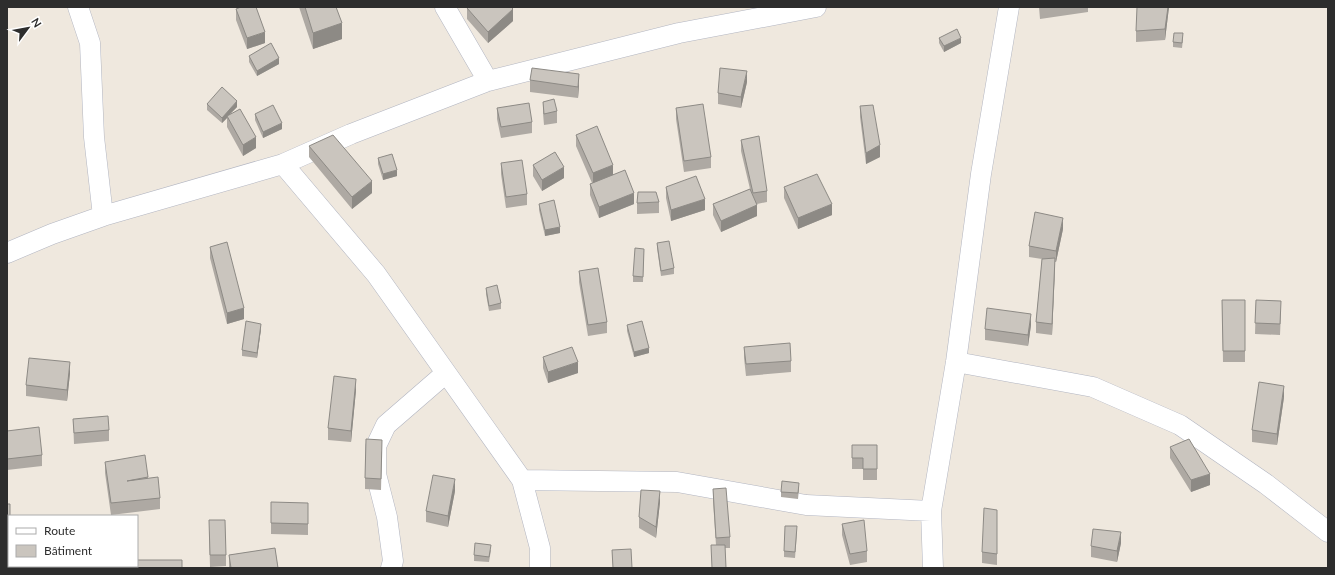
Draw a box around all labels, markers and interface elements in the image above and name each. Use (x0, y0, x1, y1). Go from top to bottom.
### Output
north arrow (8, 8, 48, 48)
text: N (29, 15, 45, 29)
legend (8, 515, 138, 567)
text: Route (44, 523, 75, 538)
text: Bâtiment (44, 543, 93, 558)

